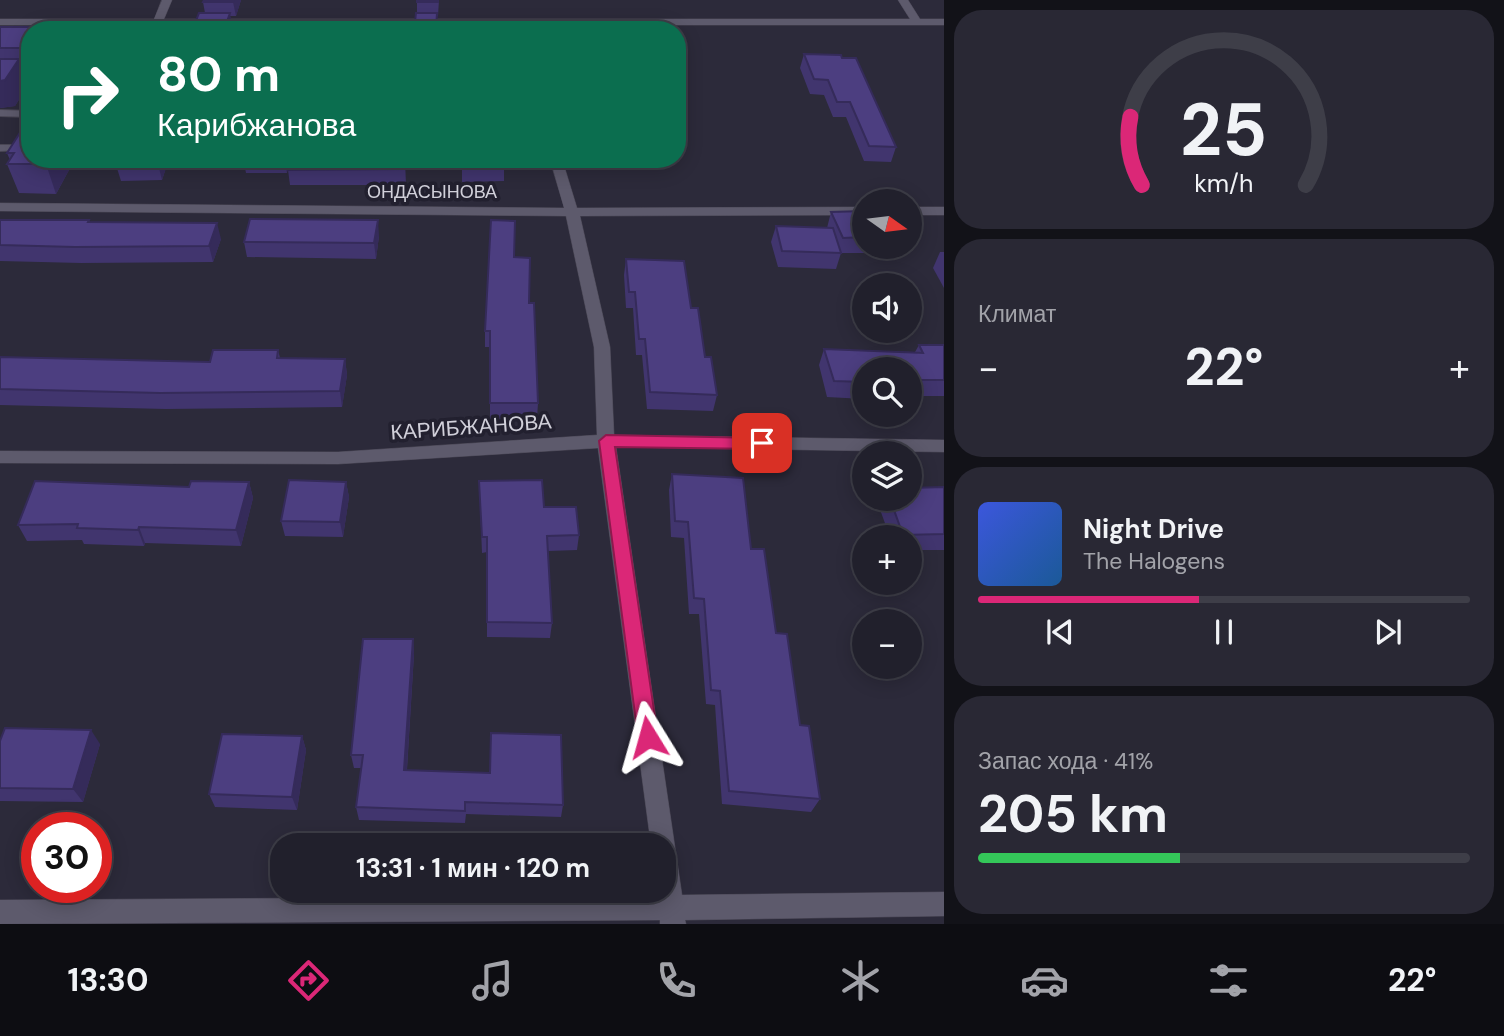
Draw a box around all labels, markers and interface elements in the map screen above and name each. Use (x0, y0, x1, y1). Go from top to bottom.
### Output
text: 80 m (157, 42, 280, 106)
icon: right (42, 49, 133, 140)
text: 25 (1180, 84, 1268, 179)
text: Карибжанова (157, 104, 356, 146)
text: km/h (1194, 167, 1254, 200)
street label: ОНДАСЫНОВА (367, 180, 497, 204)
north arrow (852, 189, 922, 259)
map controls (852, 189, 922, 679)
button: sound (852, 273, 922, 343)
text: Климат (978, 299, 1056, 329)
text: 22° (1185, 333, 1263, 401)
text: − (978, 343, 999, 393)
text: + (1449, 343, 1470, 393)
button: search (852, 357, 922, 427)
street label: КАРИБЖАНОВА (390, 407, 552, 447)
pin (732, 413, 792, 473)
icon: arrive (743, 424, 781, 462)
button: layers (852, 441, 922, 511)
text: Night Drive (1083, 512, 1224, 546)
button: + (852, 525, 922, 595)
text: The Halogens (1083, 546, 1225, 576)
button: − (852, 609, 922, 679)
icon: previous (1041, 613, 1079, 651)
icon: pause (1205, 613, 1243, 651)
icon: next (1369, 613, 1407, 651)
position arrow (611, 700, 685, 774)
text: Запас хода · 41% (978, 746, 1153, 776)
text: 205 km (978, 780, 1168, 848)
speed limit sign: 30 (21, 812, 112, 903)
text: 13:31 · 1 мин · 120 m (356, 851, 590, 885)
icon: directions (284, 956, 333, 1005)
icon: music (468, 956, 517, 1005)
icon: phone (652, 956, 701, 1005)
icon: climate (836, 956, 885, 1005)
icon: car (1020, 956, 1069, 1005)
icon: filters (1204, 956, 1253, 1005)
text: 13:30 (68, 959, 148, 1001)
text: 22° (1388, 959, 1436, 1001)

